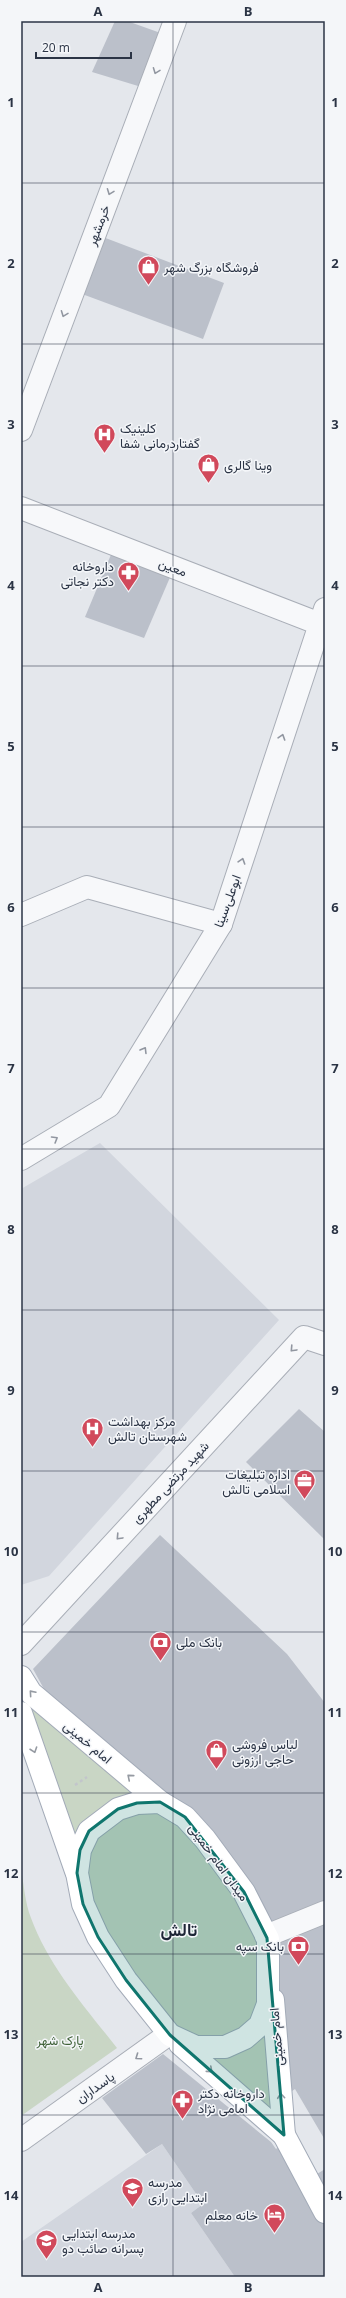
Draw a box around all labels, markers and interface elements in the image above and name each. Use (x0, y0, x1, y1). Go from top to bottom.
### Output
text: A (94, 2, 103, 20)
text: B (244, 2, 253, 20)
scale bar (36, 34, 131, 60)
text: 20 m (42, 39, 70, 56)
one-way arrow (152, 67, 161, 74)
text: 1 (7, 93, 15, 111)
text: 1 (331, 93, 339, 111)
one-way arrow (107, 189, 115, 196)
street label: خرمشهر (82, 202, 114, 249)
text: 2 (7, 254, 15, 272)
shop icon: فروشگاه بزرگ شهر (136, 254, 162, 287)
text: 2 (331, 254, 339, 272)
place label: فروشگاه بزرگ شهر (163, 258, 259, 276)
one-way arrow (61, 310, 69, 317)
text: 3 (7, 415, 15, 433)
text: 3 (331, 415, 339, 433)
place label: کلینیک گفتاردرمانی شفا (120, 419, 200, 452)
hospital icon: کلینیک گفتاردرمانی شفا (92, 422, 118, 455)
shop icon: وینا گالری (195, 452, 221, 485)
place label: وینا گالری (224, 456, 272, 474)
street label: معین (156, 553, 190, 581)
place label: داروخانه دکتر نجاتی (61, 557, 114, 590)
pharmacy icon: داروخانه دکتر نجاتی (116, 560, 142, 593)
text: 4 (7, 576, 15, 594)
text: 4 (331, 576, 339, 594)
one-way arrow (277, 734, 286, 741)
text: 5 (7, 737, 15, 755)
text: 5 (331, 737, 339, 755)
one-way arrow (237, 857, 245, 864)
street label: ابوعلی‌سینا (209, 872, 245, 930)
text: 6 (7, 898, 15, 916)
text: 6 (331, 898, 339, 916)
one-way arrow (139, 1047, 147, 1054)
text: 7 (7, 1059, 15, 1077)
text: 7 (331, 1059, 339, 1077)
one-way arrow (51, 1136, 58, 1143)
text: 8 (7, 1220, 15, 1238)
text: 8 (331, 1220, 339, 1238)
one-way arrow (290, 1344, 297, 1352)
text: 9 (7, 1381, 15, 1399)
text: 9 (331, 1381, 339, 1399)
place label: مرکز بهداشت شهرستان تالش (108, 1412, 187, 1445)
hospital icon: مرکز بهداشت شهرستان تالش (79, 1415, 105, 1448)
street label: شهید مرتضی مطهری (127, 1437, 213, 1527)
place label: اداره تبلیغات اسلامی تالش (222, 1465, 290, 1498)
office icon: اداره تبلیغات اسلامی تالش (292, 1468, 318, 1501)
one-way arrow (117, 1532, 124, 1540)
text: 10 (4, 1542, 18, 1560)
text: 10 (328, 1542, 342, 1560)
bank icon: بانک ملی (148, 1629, 174, 1662)
place label: بانک ملی (176, 1633, 222, 1651)
one-way arrow (29, 1690, 36, 1697)
text: 11 (4, 1703, 18, 1721)
text: 11 (328, 1703, 342, 1721)
street label: امام خمینی (60, 1716, 116, 1768)
place label: لباس فروشی حاجی ارزونی (232, 1735, 298, 1768)
shop icon: لباس فروشی حاجی ارزونی (203, 1738, 229, 1771)
one-way arrow (29, 1746, 38, 1753)
one-way arrow (127, 1775, 135, 1782)
street label: میدان امام خمینی (185, 1820, 253, 1905)
text: 12 (4, 1864, 19, 1882)
text: 12 (328, 1864, 343, 1882)
district label: تالش (161, 1918, 198, 1941)
bank icon: بانک سپه (286, 1933, 312, 1966)
place label: بانک سپه (236, 1937, 284, 1956)
street label: امام خمینی (264, 2007, 288, 2067)
text: 13 (4, 2025, 18, 2043)
text: 13 (328, 2025, 342, 2043)
park label: پارک شهر (35, 2031, 84, 2050)
one-way arrow (135, 2052, 142, 2059)
one-way arrow (205, 2065, 213, 2072)
street label: پاسداران (72, 2067, 118, 2108)
place label: داروخانه دکتر امامی نژاد (197, 2084, 265, 2117)
pharmacy icon: داروخانه دکتر امامی نژاد (169, 2087, 195, 2120)
one-way arrow (277, 2093, 286, 2099)
place label: مدرسه ابتدایی رازی (148, 2173, 207, 2206)
school or university icon: مدرسه ابتدایی رازی (120, 2176, 146, 2209)
text: 14 (4, 2186, 19, 2204)
text: 14 (328, 2186, 343, 2204)
hotel icon: خانه معلم (261, 2202, 287, 2235)
place label: خانه معلم (205, 2206, 258, 2224)
place label: مدرسه ابتدایی پسرانه صائب دو (62, 2224, 144, 2258)
school or university icon: مدرسه ابتدایی پسرانه صائب دو (34, 2227, 60, 2260)
text: A (94, 2278, 103, 2296)
text: B (244, 2278, 253, 2296)

